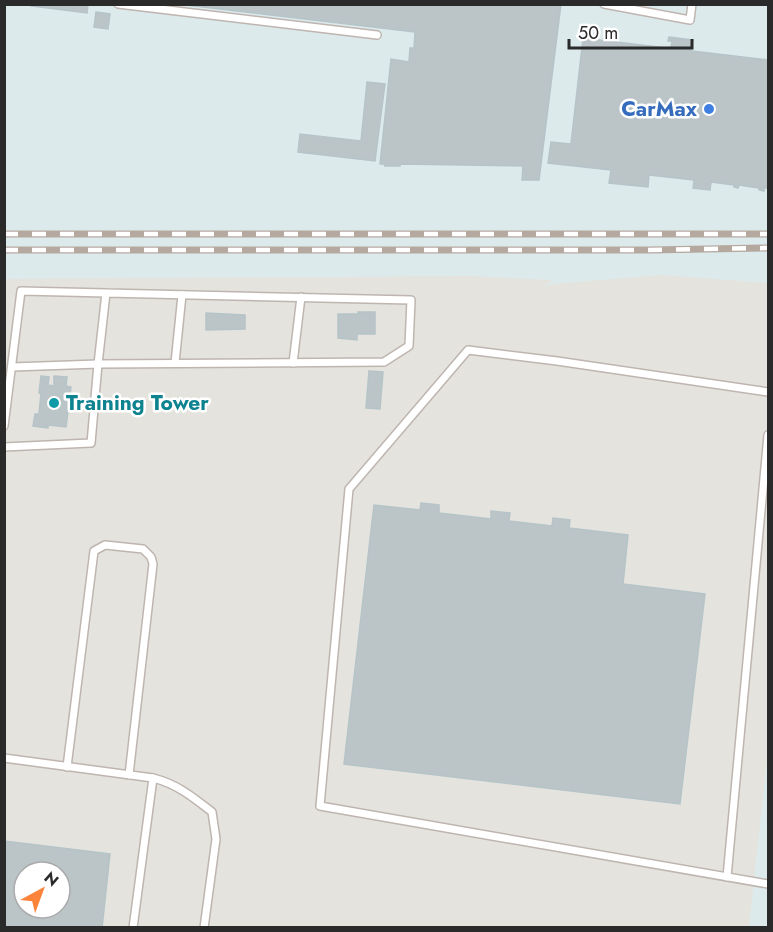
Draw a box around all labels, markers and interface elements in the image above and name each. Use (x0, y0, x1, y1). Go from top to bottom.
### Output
scale bar (569, 12, 692, 50)
text: 50 m (578, 20, 618, 46)
place label: CarMax (621, 94, 698, 124)
marker: CarMax (702, 102, 716, 116)
place label: Training Tower (66, 388, 209, 418)
marker: Training Tower (47, 396, 61, 410)
north arrow (12, 860, 72, 920)
text: N (39, 866, 64, 892)

